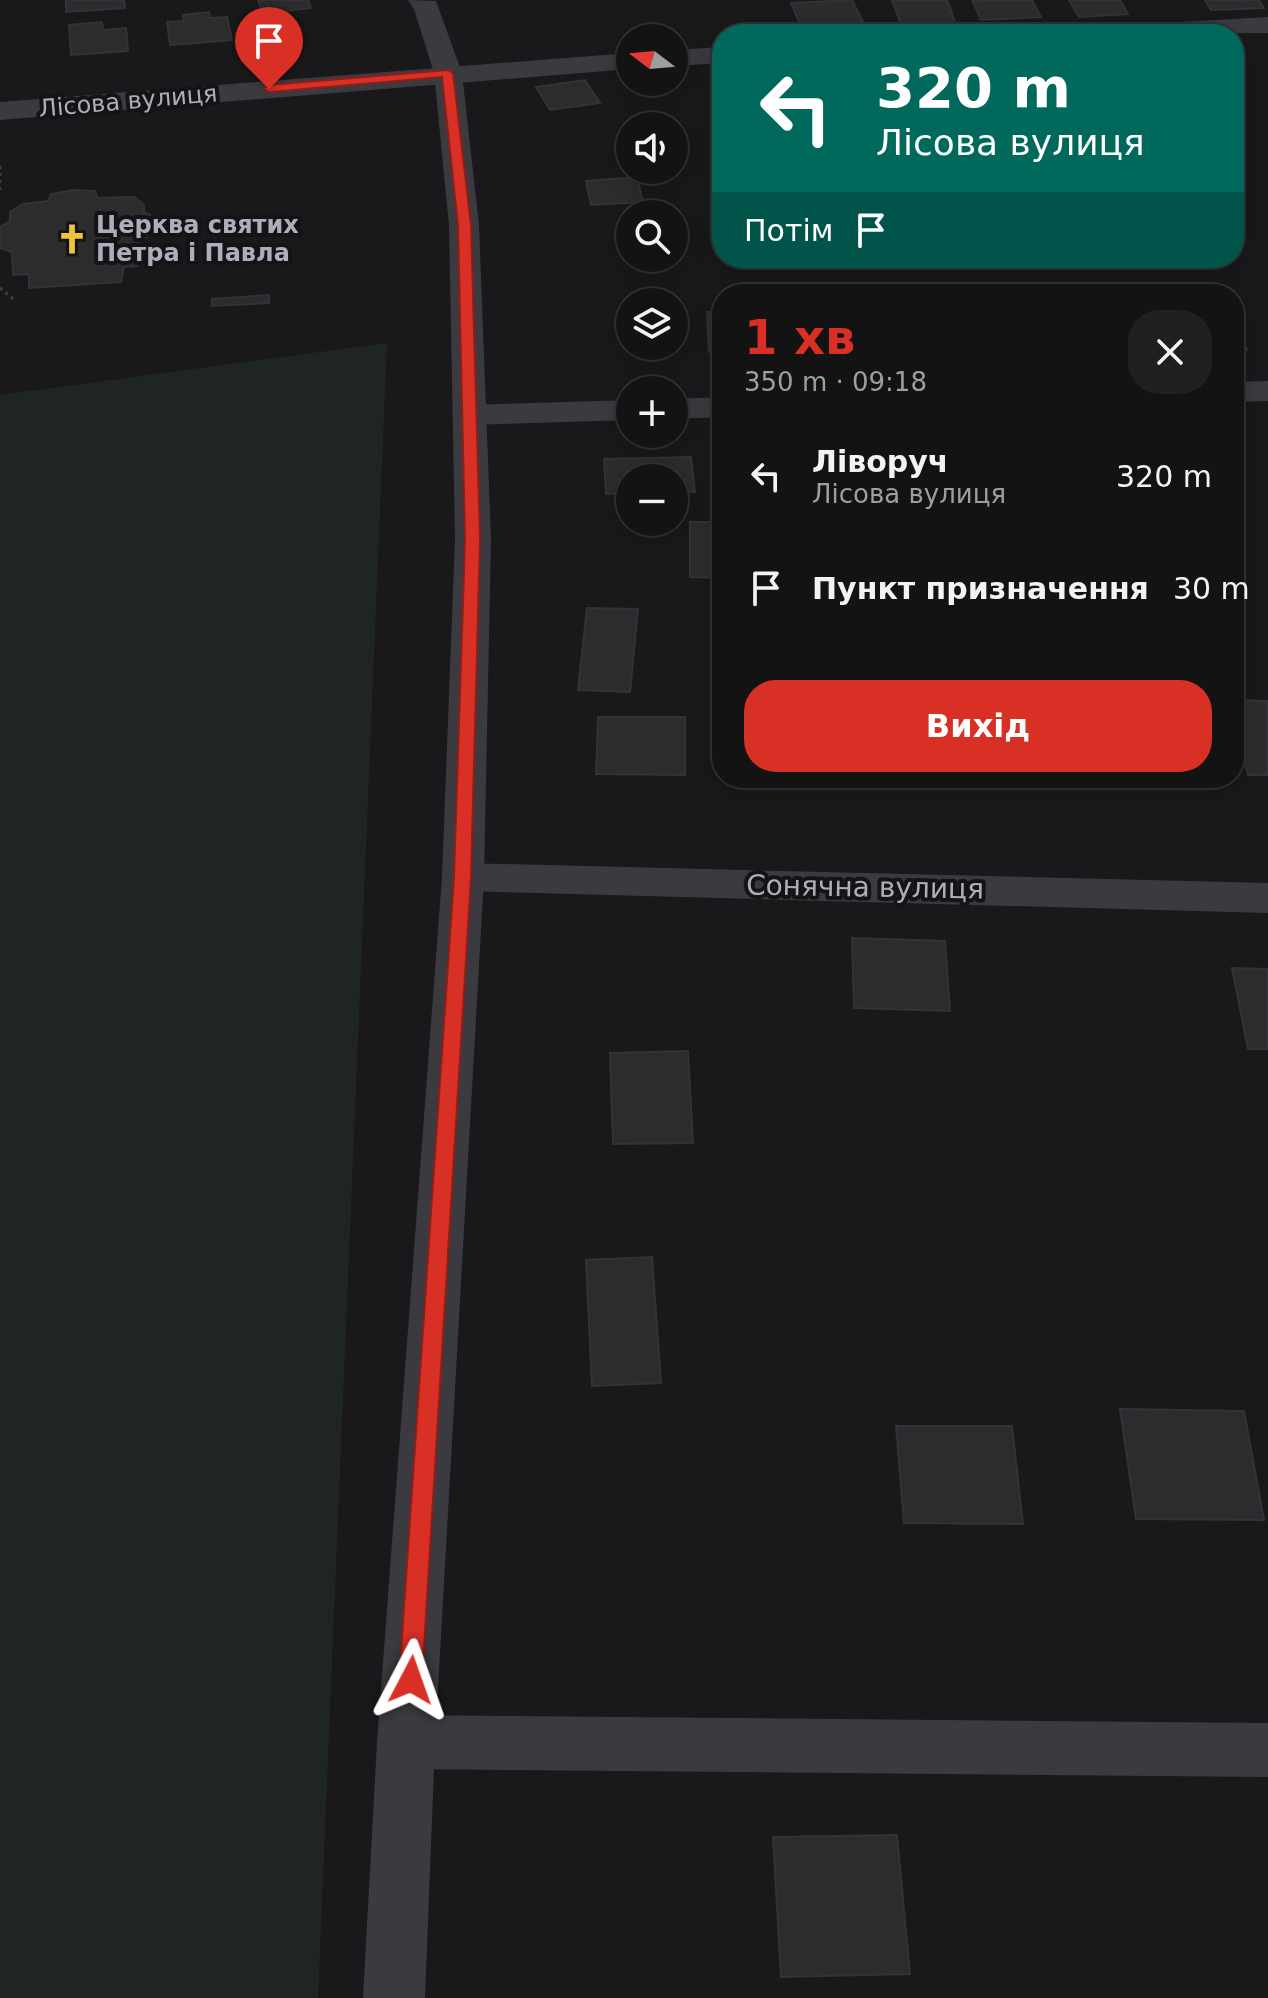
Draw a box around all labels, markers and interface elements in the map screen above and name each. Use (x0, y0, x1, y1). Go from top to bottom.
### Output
pin (235, 7, 303, 89)
icon: arrive (247, 19, 291, 63)
north arrow (616, 24, 688, 96)
map controls (616, 24, 688, 536)
text: 320 m (876, 55, 1071, 120)
icon: left (744, 56, 848, 160)
street label: Лісова вулиця (38, 79, 218, 123)
button: sound (616, 112, 688, 184)
text: Лісова вулиця (876, 122, 1145, 163)
button: search (616, 200, 688, 272)
icon: arrive (849, 208, 893, 252)
place label: Церква святих Петра і Павла (96, 211, 299, 267)
text: Потім (744, 213, 833, 248)
church icon: Церква святих Петра і Павла (55, 222, 89, 256)
button: layers (616, 288, 688, 360)
text: 1 хв (744, 309, 855, 365)
button: close (1128, 310, 1212, 394)
text: 350 m · 09:18 (744, 367, 927, 397)
button: + (616, 376, 688, 448)
text: Ліворуч (812, 444, 948, 479)
icon: left (744, 454, 788, 498)
text: 320 m (1116, 459, 1212, 494)
button: − (616, 464, 688, 536)
text: Лісова вулиця (812, 479, 1006, 509)
icon: arrive (744, 566, 788, 610)
text: Пункт призначення (812, 571, 1149, 606)
text: 30 m (1173, 571, 1250, 606)
button: Вихід (744, 680, 1212, 772)
street label: Сонячна вулиця (746, 868, 984, 906)
position arrow (369, 1638, 453, 1722)

